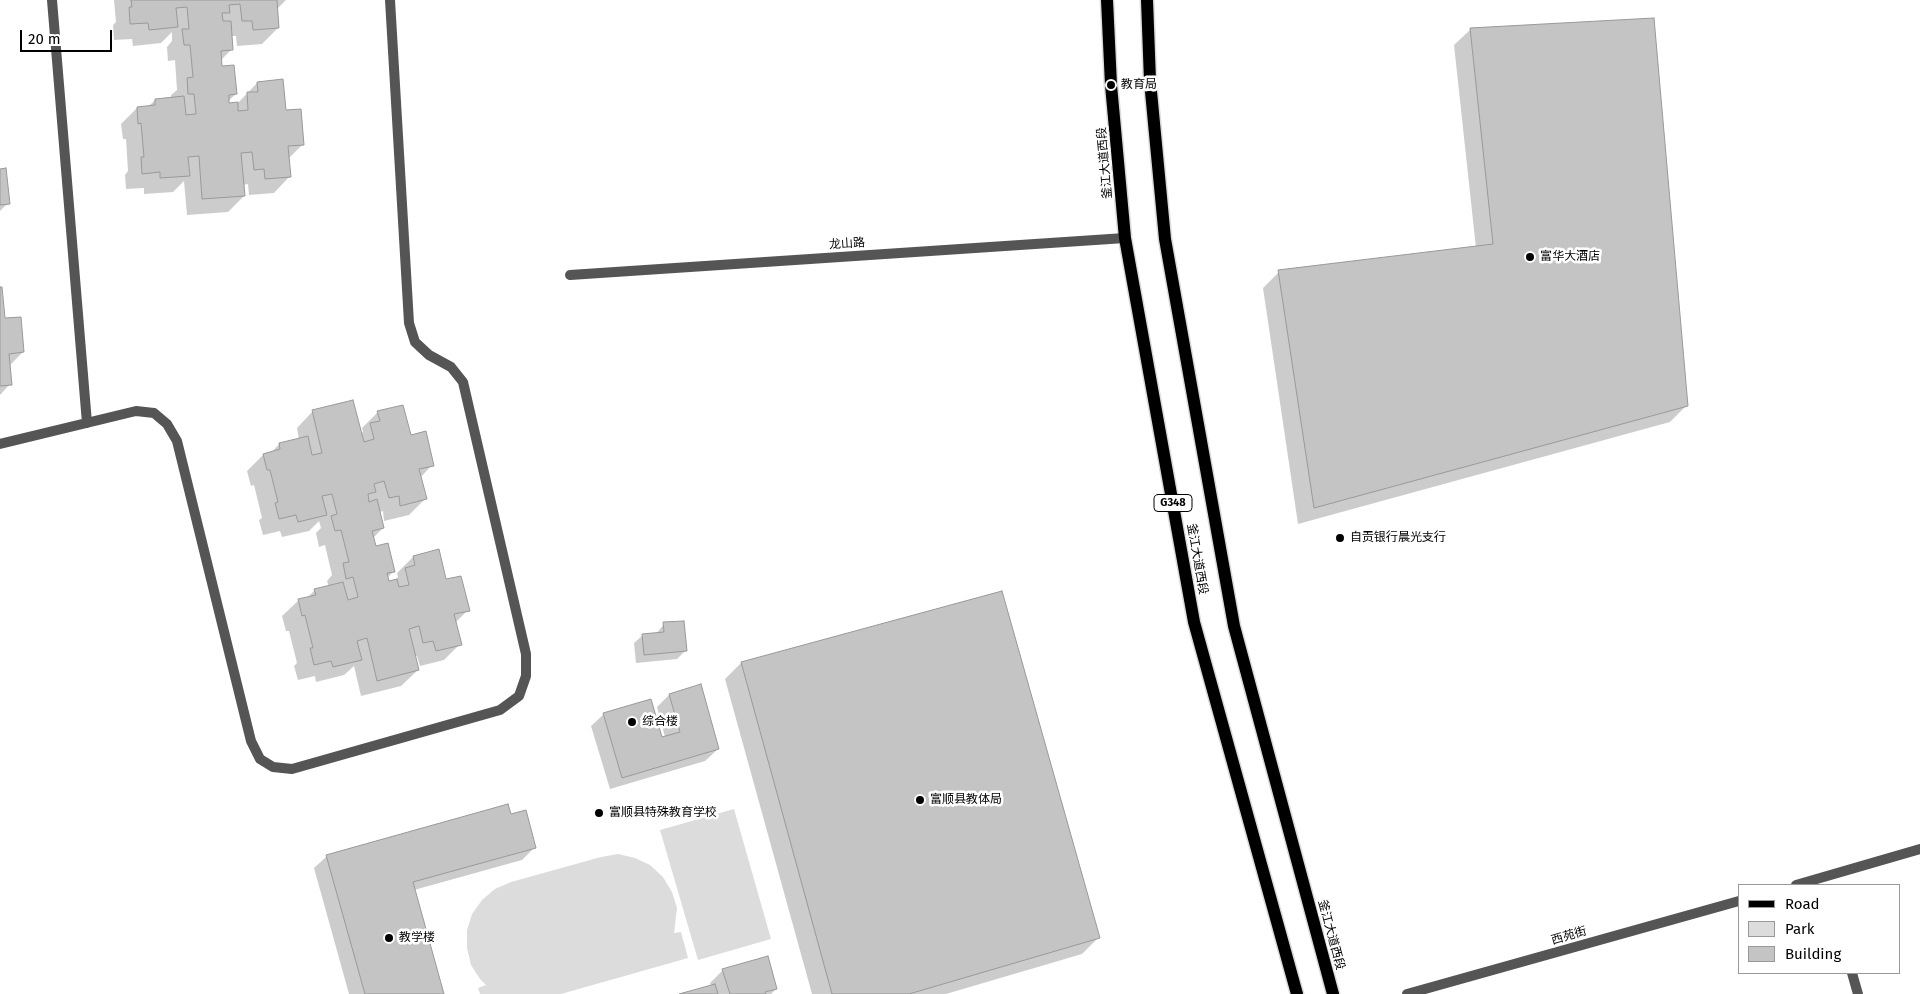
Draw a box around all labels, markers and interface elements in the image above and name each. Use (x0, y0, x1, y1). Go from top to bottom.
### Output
scale bar (22, 20, 115, 52)
text: 20 m (28, 30, 61, 48)
place label: 教育局 (1121, 78, 1157, 92)
marker: 教育局 (1105, 79, 1117, 91)
street label: 釜江大道西段 (1095, 127, 1115, 199)
street label: 龙山路 (829, 236, 865, 252)
place label: 富华大酒店 (1540, 250, 1600, 264)
marker: 富华大酒店 (1524, 251, 1536, 263)
road number: G348 (1154, 494, 1192, 512)
street label: 釜江大道西段 (1184, 522, 1210, 596)
place label: 自贡银行晨光支行 (1350, 531, 1446, 545)
marker: 自贡银行晨光支行 (1334, 532, 1346, 544)
place label: 综合楼 (642, 715, 678, 729)
marker: 综合楼 (626, 716, 638, 728)
place label: 富顺县教体局 (930, 793, 1002, 807)
marker: 富顺县教体局 (914, 794, 926, 806)
place label: 富顺县特殊教育学校 (609, 806, 717, 820)
marker: 富顺县特殊教育学校 (593, 807, 605, 819)
legend (1738, 884, 1900, 974)
text: Road (1785, 895, 1820, 913)
street label: 釜江大道西段 (1315, 898, 1347, 972)
text: Park (1785, 920, 1815, 938)
street label: 西苑街 (1550, 924, 1588, 948)
place label: 教学楼 (399, 931, 435, 945)
marker: 教学楼 (383, 932, 395, 944)
text: Building (1785, 945, 1841, 963)

